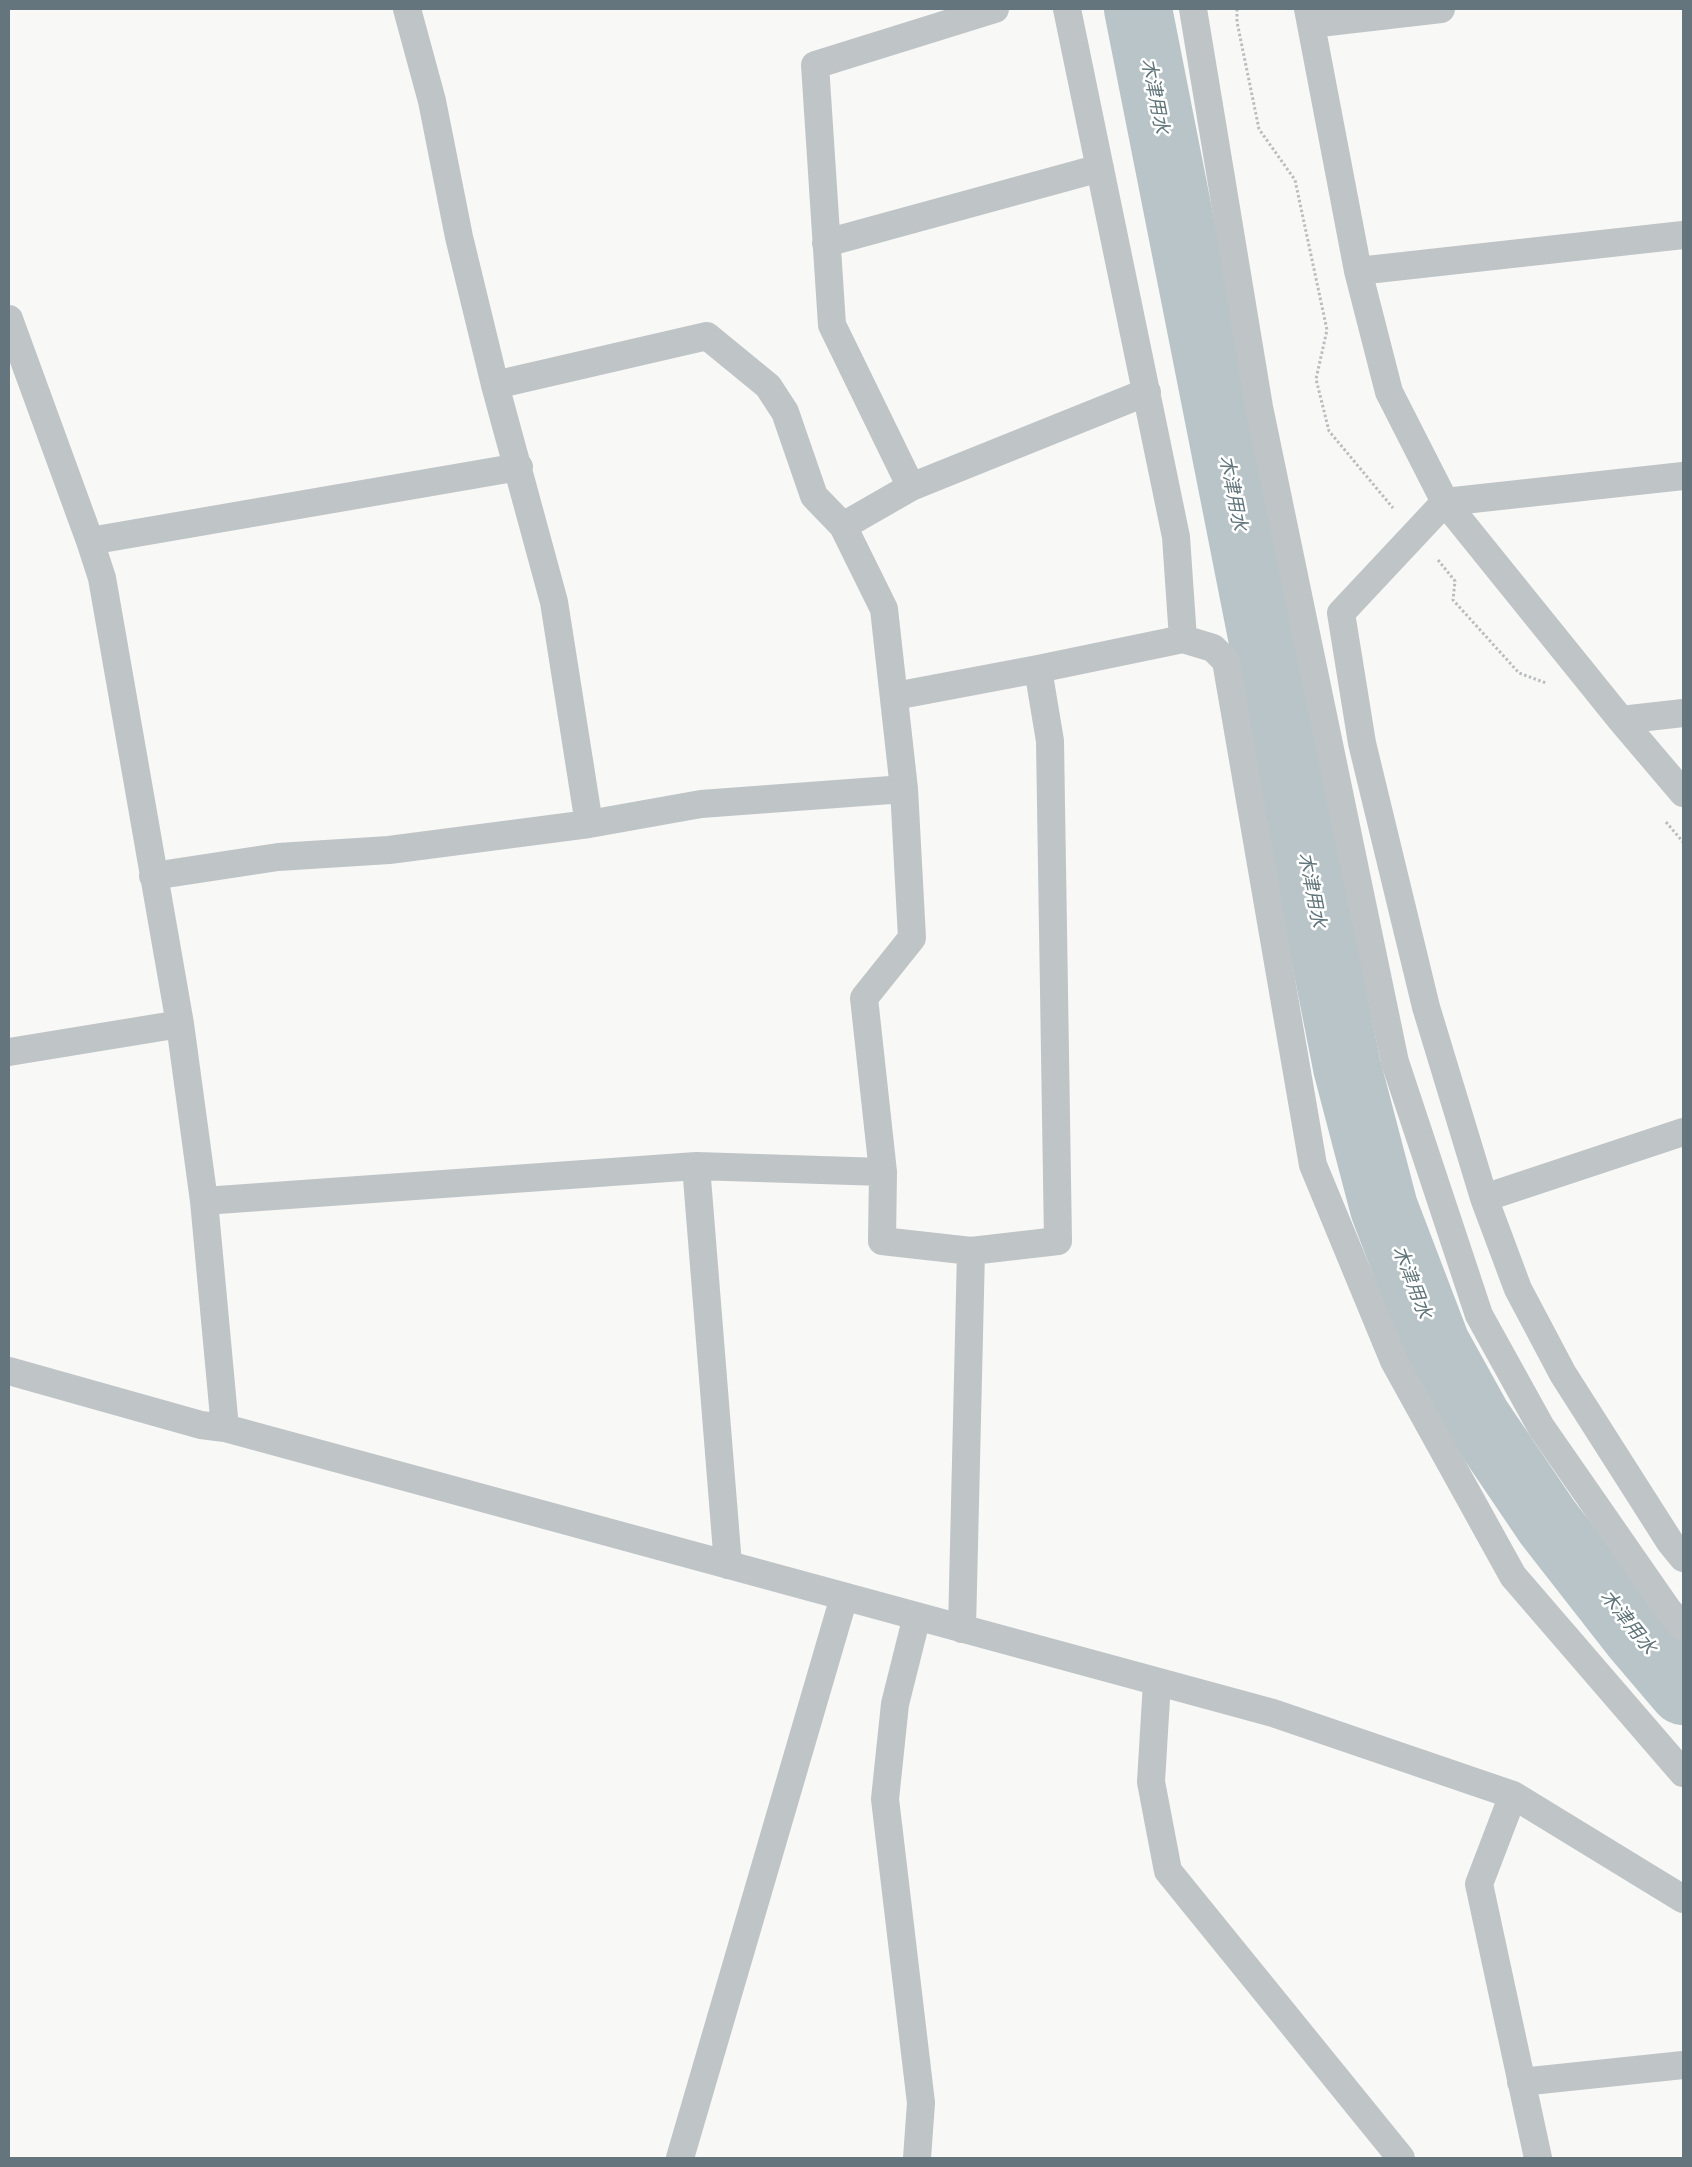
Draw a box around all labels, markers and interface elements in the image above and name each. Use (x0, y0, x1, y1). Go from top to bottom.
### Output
water label: 木津用水 (1137, 57, 1173, 135)
water label: 木津用水 (1215, 454, 1251, 532)
water label: 木津用水 (1294, 851, 1330, 929)
water label: 木津用水 (1388, 1242, 1436, 1322)
water label: 木津用水 (1595, 1585, 1661, 1659)

